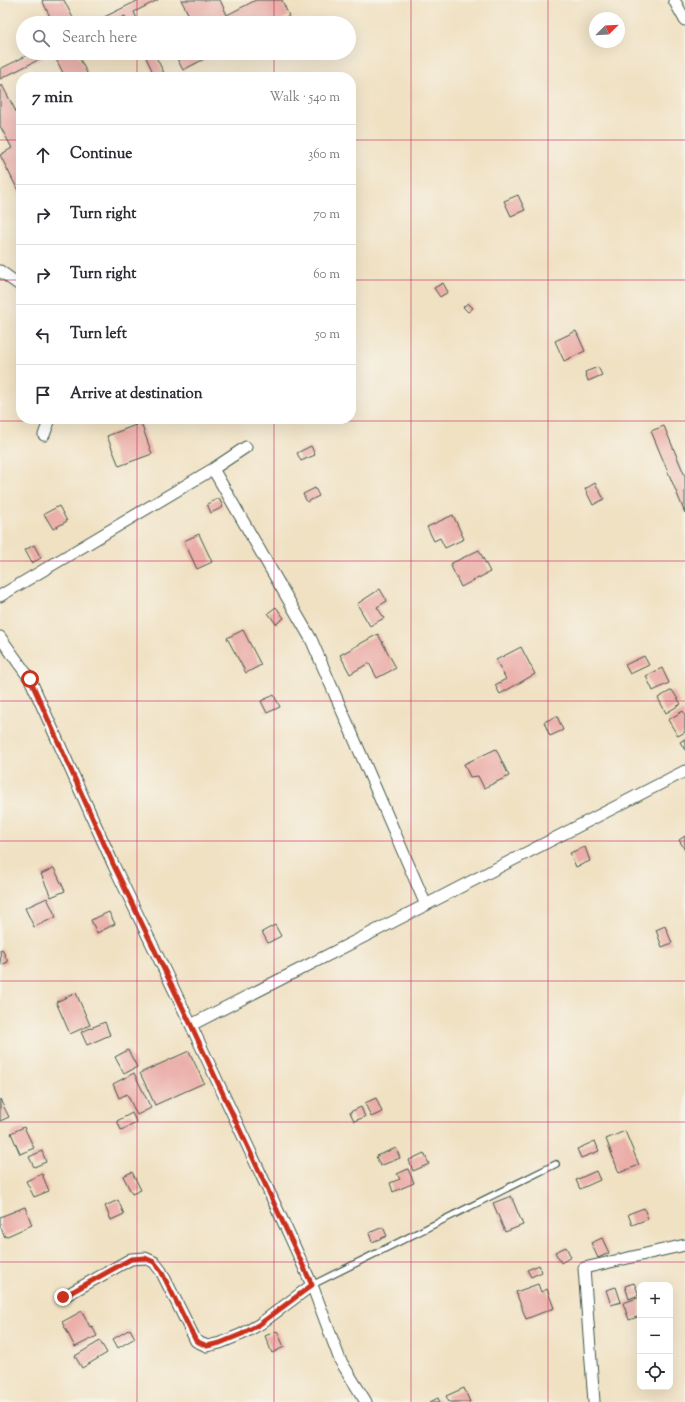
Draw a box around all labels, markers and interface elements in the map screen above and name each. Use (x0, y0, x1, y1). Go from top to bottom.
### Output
north arrow (589, 12, 625, 48)
search box (16, 16, 356, 60)
icon: search (30, 27, 52, 49)
text: Search here (62, 28, 137, 49)
text: 7 min (32, 86, 73, 110)
text: Walk · 540 m (269, 89, 340, 107)
icon: ahead (32, 144, 54, 166)
text: Continue (70, 144, 132, 165)
text: 360 m (308, 146, 340, 164)
icon: right (32, 204, 54, 226)
text: Turn right (70, 204, 136, 225)
text: 70 m (313, 206, 340, 224)
icon: right (32, 264, 54, 286)
text: Turn right (70, 264, 136, 285)
text: 60 m (313, 266, 340, 284)
icon: left (32, 324, 54, 346)
text: Turn left (70, 324, 127, 345)
text: 50 m (315, 326, 340, 344)
icon: arrive (32, 384, 54, 406)
text: Arrive at destination (70, 384, 203, 405)
route start (21, 670, 39, 688)
map controls (637, 1282, 673, 1390)
button: + (637, 1282, 673, 1318)
route end (54, 1288, 72, 1306)
button: − (637, 1318, 673, 1354)
button: locate (637, 1354, 673, 1390)

